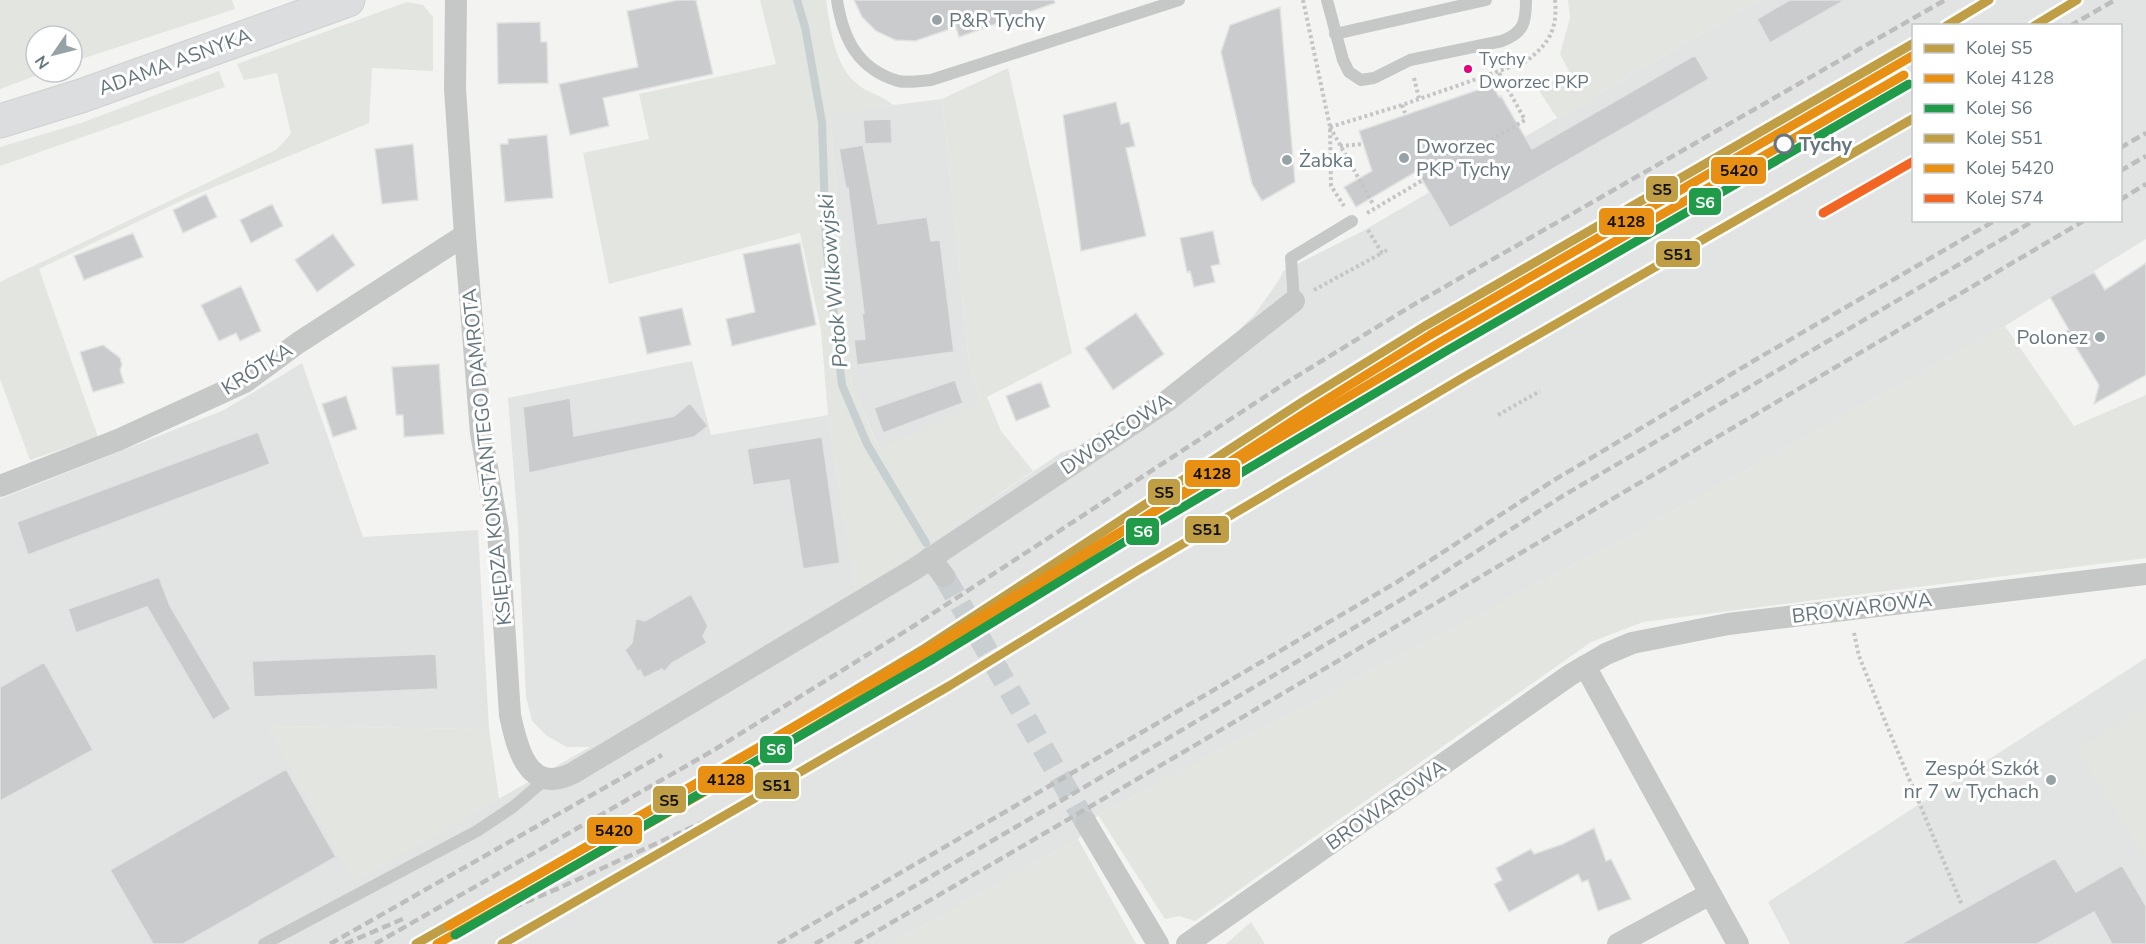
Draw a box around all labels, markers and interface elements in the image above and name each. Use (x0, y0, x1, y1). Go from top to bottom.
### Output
place label: P&R Tychy (949, 7, 1046, 34)
marker: P&R Tychy (930, 13, 944, 27)
street label: ADAMA ASNYKA (95, 22, 256, 102)
north arrow (24, 24, 84, 84)
legend (1912, 24, 2122, 222)
text: Kolej S5 (1966, 36, 2033, 60)
place label: Tychy Dworzec PKP (1479, 47, 1589, 94)
text: N (30, 51, 55, 73)
marker: Tychy Dworzec PKP (1462, 63, 1474, 75)
text: Kolej 4128 (1966, 66, 2054, 90)
text: Kolej S6 (1966, 96, 2033, 120)
text: Kolej S51 (1966, 126, 2043, 150)
place label: Tychy (1799, 131, 1852, 158)
place label: Dworzec PKP Tychy (1416, 133, 1511, 183)
marker: Tychy (1774, 134, 1794, 154)
place label: Żabka (1299, 147, 1353, 174)
marker: Dworzec PKP Tychy (1397, 151, 1411, 165)
marker: Żabka (1280, 153, 1294, 167)
line badge: 5420 (1710, 156, 1767, 185)
text: Kolej 5420 (1966, 156, 2054, 180)
text: 5420 (1720, 160, 1758, 182)
line badge: S5 (1645, 175, 1679, 203)
text: S5 (1652, 179, 1672, 201)
text: Kolej S74 (1966, 186, 2044, 210)
line badge: S6 (1688, 187, 1722, 216)
water label: Potok Wilkowyjski (811, 192, 855, 369)
text: S6 (1695, 192, 1715, 214)
line badge: 4128 (1598, 207, 1655, 236)
text: 4128 (1607, 211, 1645, 233)
line badge: S51 (1655, 240, 1701, 268)
text: S51 (1663, 244, 1693, 266)
street label: KSIĘDZA KONSTANTEGO DAMROTA (456, 287, 518, 627)
place label: Polonez (2017, 324, 2088, 351)
marker: Polonez (2093, 330, 2107, 344)
street label: KRÓTKA (216, 336, 298, 401)
street label: DWORCOWA (1055, 387, 1177, 481)
line badge: 4128 (1184, 459, 1241, 488)
text: 4128 (1193, 463, 1231, 485)
line badge: S5 (1147, 478, 1181, 506)
text: S5 (1154, 482, 1174, 504)
line badge: S51 (1184, 515, 1230, 544)
line badge: S6 (1125, 517, 1160, 546)
text: S51 (1192, 519, 1222, 541)
text: S6 (1133, 521, 1153, 543)
street label: BROWAROWA (1790, 586, 1934, 630)
line badge: S6 (759, 735, 793, 764)
text: S6 (766, 739, 786, 761)
street label: BROWAROWA (1320, 753, 1452, 857)
place label: Zespół Szkół nr 7 w Tychach (1904, 755, 2039, 805)
line badge: 4128 (697, 765, 754, 794)
text: 4128 (707, 769, 745, 791)
line badge: S51 (754, 771, 800, 800)
marker: Zespół Szkół nr 7 w Tychach (2044, 773, 2058, 787)
text: S51 (762, 775, 792, 797)
line badge: S5 (652, 785, 687, 814)
text: S5 (659, 790, 679, 812)
line badge: 5420 (586, 816, 643, 845)
text: 5420 (595, 820, 633, 842)

